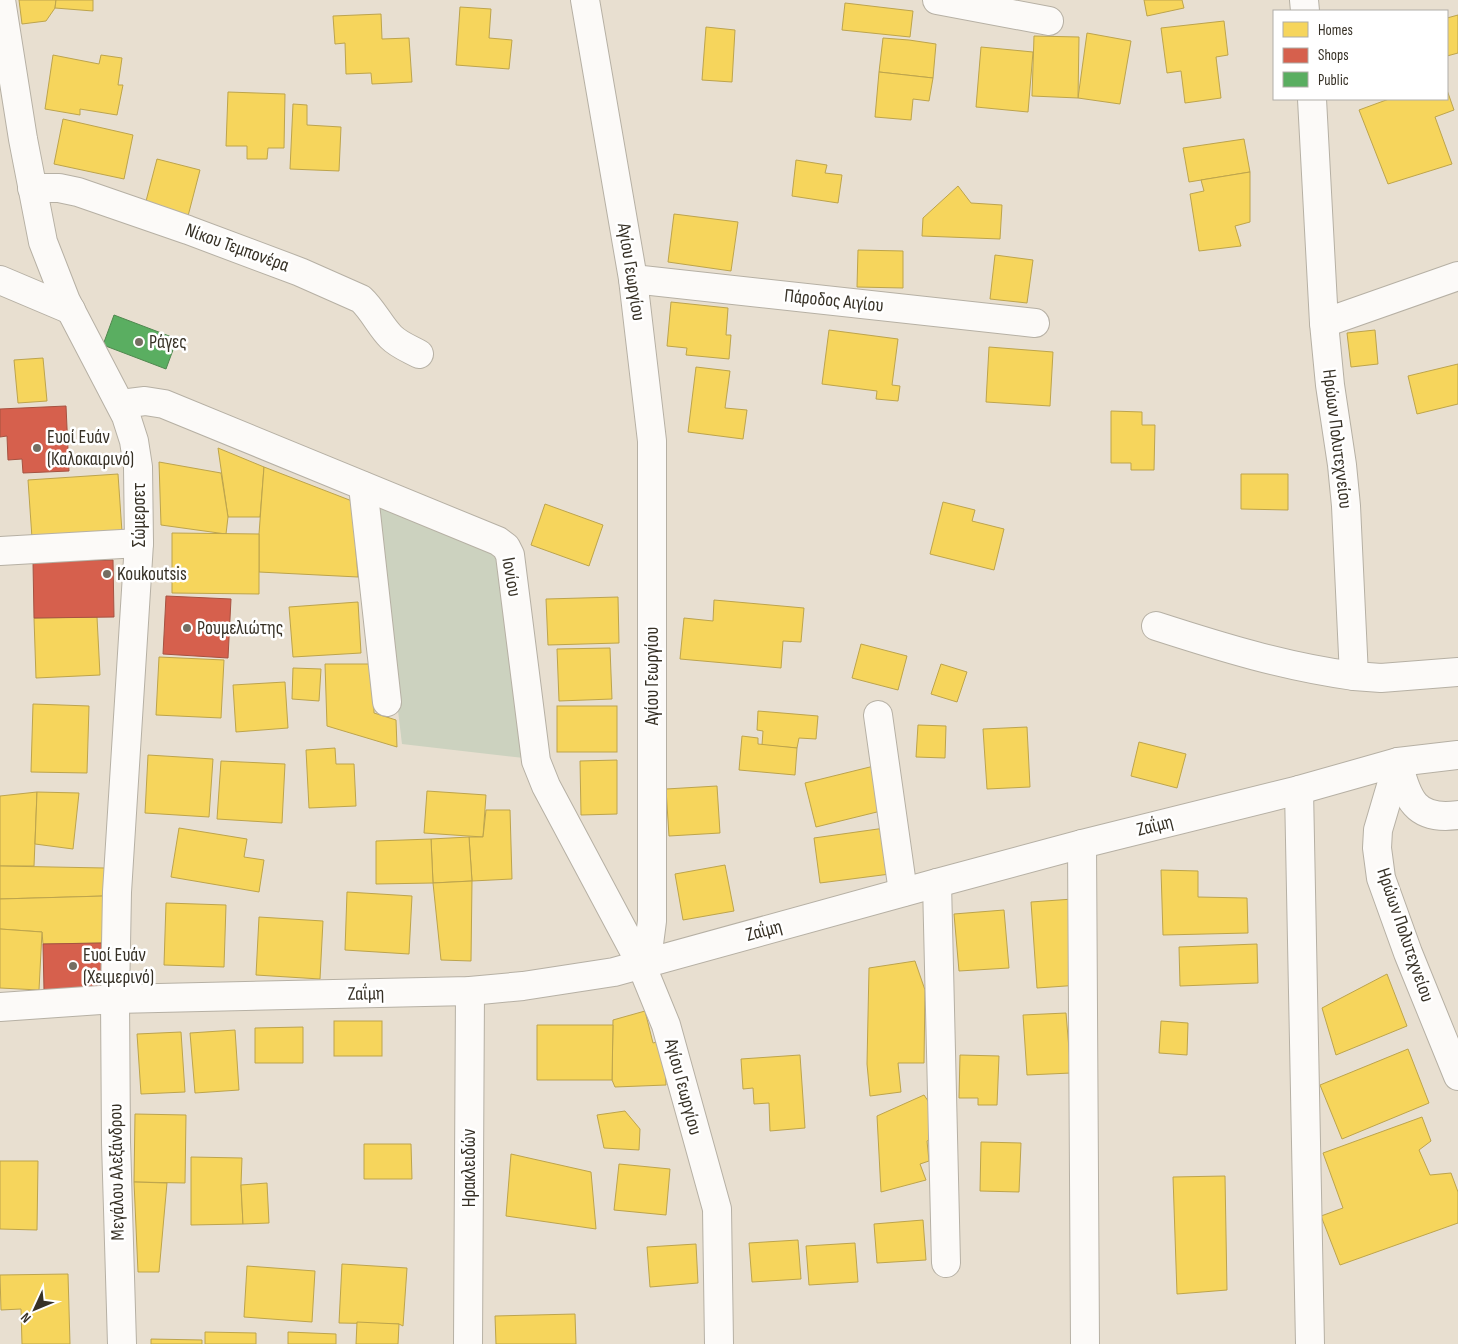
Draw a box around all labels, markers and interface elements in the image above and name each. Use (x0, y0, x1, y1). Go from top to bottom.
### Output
legend (1273, 10, 1448, 100)
text: Homes (1318, 21, 1353, 40)
text: Shops (1318, 46, 1349, 65)
text: Public (1318, 71, 1349, 90)
street label: Νίκου Τεμπονέρα (182, 219, 292, 277)
street label: Αγίου Γεωργίου (612, 221, 650, 322)
street label: Πάροδος Αιγίου (783, 284, 885, 318)
place label: Ράγες (149, 331, 187, 354)
marker: Ράγες (133, 336, 145, 348)
street label: Ηρώων Πολυτεχνείου (1317, 368, 1357, 510)
place label: Ευοί Ευάν (Καλοκαιρινό) (47, 426, 134, 471)
marker: Ευοί Ευάν (Καλοκαιρινό) (31, 442, 43, 454)
street label: Σώμερσετ (128, 483, 151, 547)
street label: Ιονίου (496, 555, 526, 599)
place label: Koukoutsis (117, 563, 187, 586)
marker: Koukoutsis (101, 568, 113, 580)
place label: Ρουμελιώτης (197, 617, 283, 640)
marker: Ρουμελιώτης (181, 622, 193, 634)
street label: Αγίου Γεωργίου (641, 627, 664, 726)
street label: Ζαΐμη (1134, 810, 1176, 842)
street label: Ηρώων Πολυτεχνείου (1371, 865, 1439, 1005)
street label: Ζαΐμη (743, 915, 785, 947)
place label: Ευοί Ευάν (Χειμερινό) (83, 944, 154, 989)
marker: Ευοί Ευάν (Χειμερινό) (67, 960, 79, 972)
street label: Ζαΐμη (348, 982, 384, 1006)
street label: Αγίου Γεωργίου (659, 1035, 707, 1138)
street label: Μεγάλου Αλεξάνδρου (104, 1103, 130, 1241)
street label: Ηρακλειδών (458, 1128, 481, 1207)
north arrow (10, 1284, 60, 1334)
text: N (17, 1309, 35, 1326)

